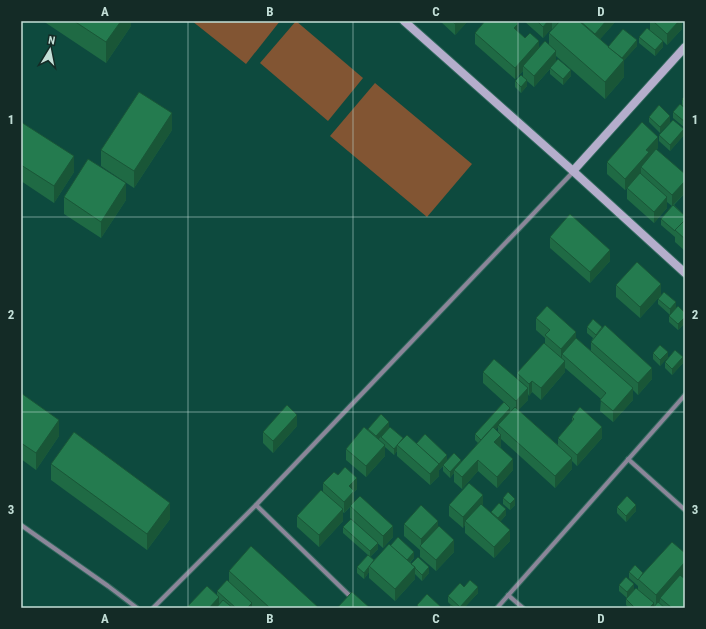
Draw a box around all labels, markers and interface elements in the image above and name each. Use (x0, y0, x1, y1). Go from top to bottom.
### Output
text: A (101, 4, 109, 19)
text: B (266, 4, 274, 19)
text: C (432, 4, 440, 19)
text: D (597, 4, 605, 19)
north arrow (30, 30, 70, 70)
text: N (47, 34, 56, 48)
text: 1 (8, 112, 14, 127)
text: 1 (692, 112, 698, 127)
text: 2 (8, 307, 15, 322)
text: 2 (692, 307, 699, 322)
text: 3 (8, 502, 14, 517)
text: 3 (692, 502, 698, 517)
text: A (101, 611, 109, 626)
text: B (266, 611, 274, 626)
text: C (432, 611, 440, 626)
text: D (597, 611, 605, 626)

